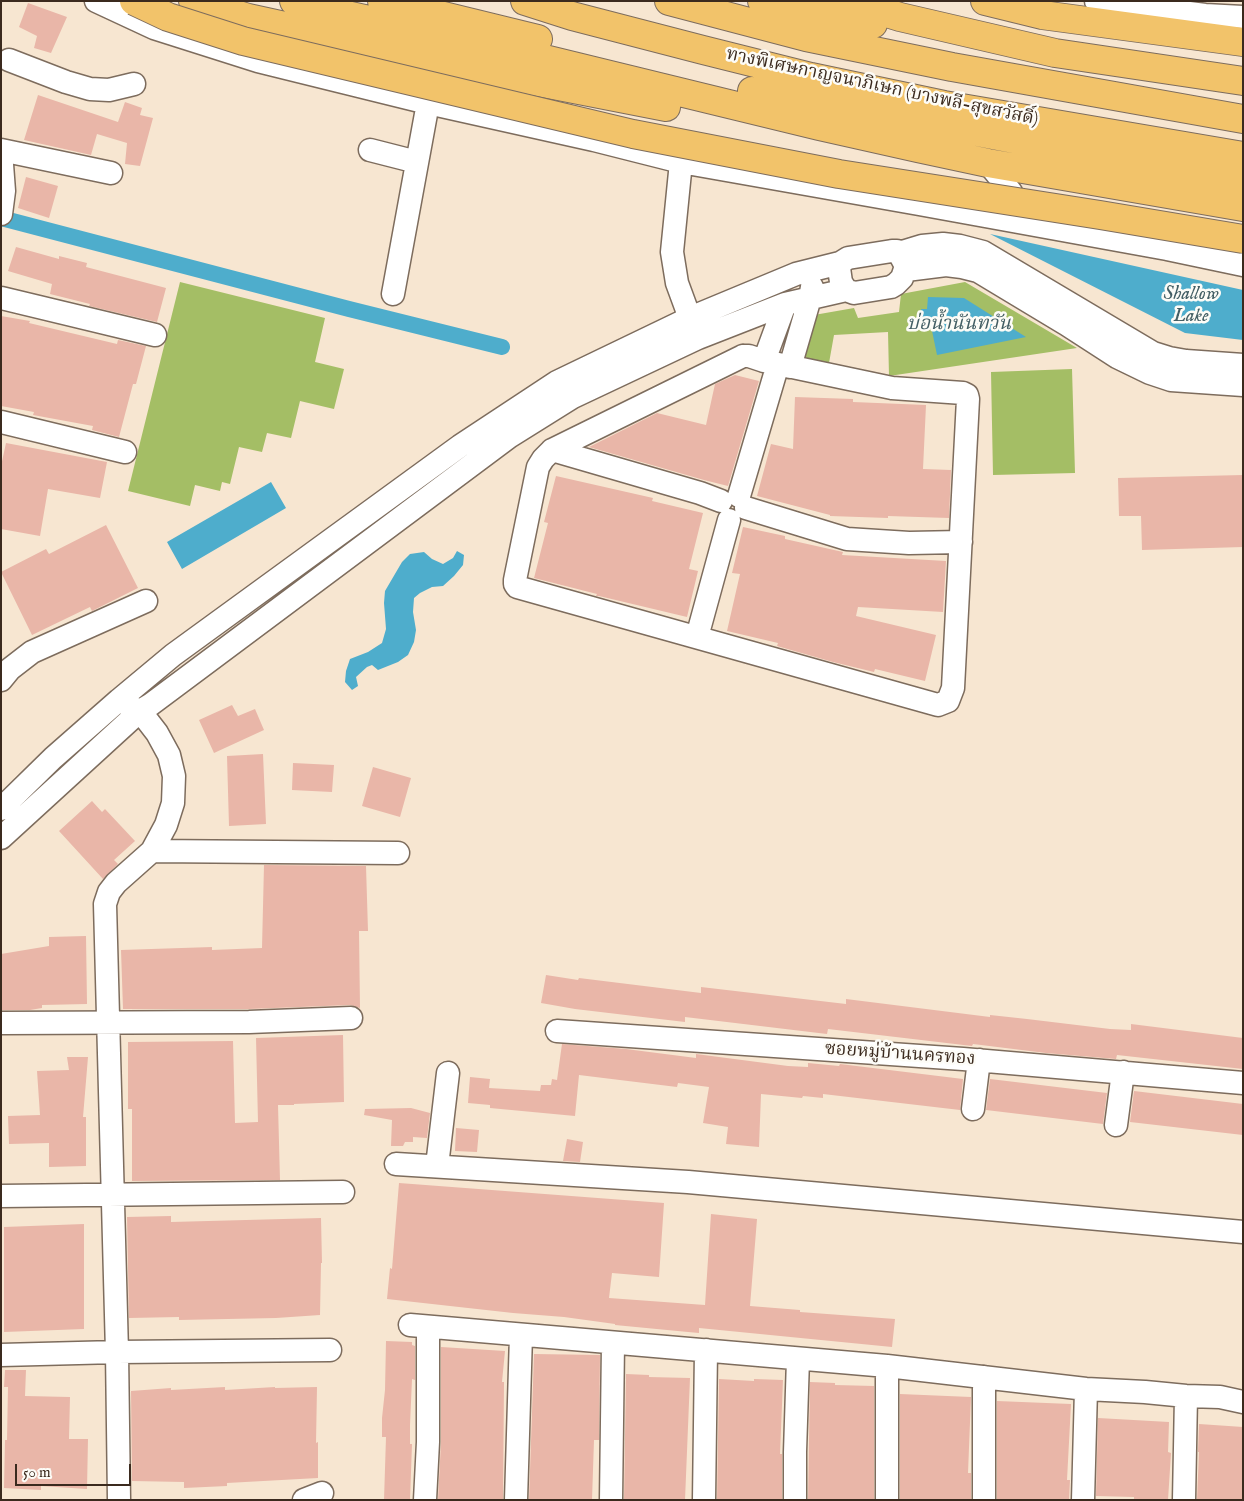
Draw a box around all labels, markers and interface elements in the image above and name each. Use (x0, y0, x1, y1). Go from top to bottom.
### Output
street label: ทางพิเศษกาญจนาภิเษก (บางพลี-สุขสวัสดิ์) (724, 44, 1040, 132)
water label: Shallow Lake (1164, 284, 1218, 328)
water label: บ่อน้ำนันทวัน (907, 314, 1011, 336)
street label: ซอยหมู่บ้านนครทอง (824, 1039, 976, 1071)
scale bar (18, 1454, 134, 1486)
text: 50 m (23, 1463, 51, 1482)

